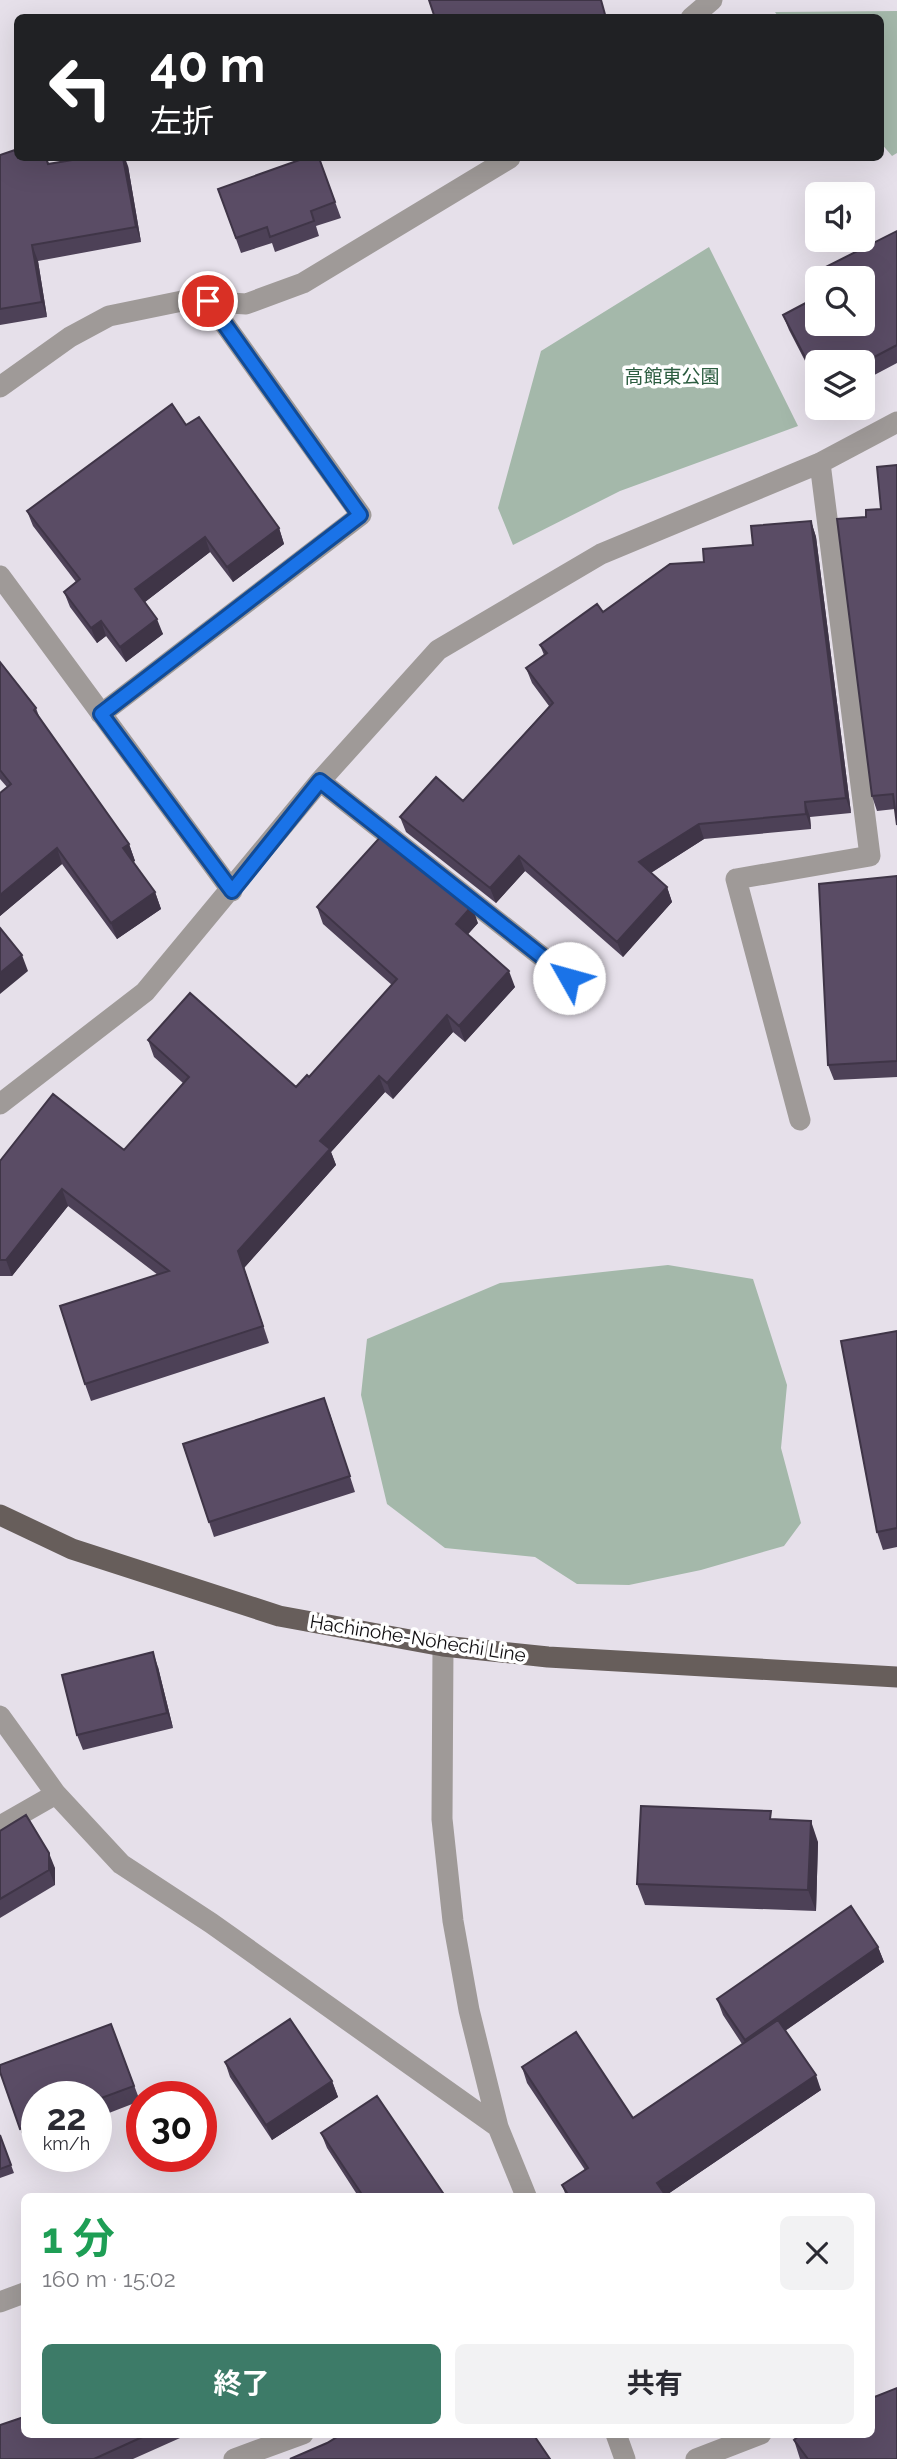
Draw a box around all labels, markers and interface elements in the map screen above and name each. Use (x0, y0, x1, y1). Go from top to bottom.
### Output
text: 40 m (150, 36, 265, 93)
icon: left (35, 42, 126, 133)
text: 左折 (150, 102, 214, 139)
map controls (805, 182, 875, 420)
button: sound (805, 182, 875, 252)
button: search (805, 266, 875, 336)
pin (178, 271, 238, 331)
icon: arrive (189, 282, 227, 320)
button: layers (805, 350, 875, 420)
park label: 高館東公園 (624, 365, 720, 387)
position arrow (532, 941, 606, 1015)
street label: Hachinohe-Nohechi Line (308, 1610, 528, 1666)
speed limit sign: 30 (126, 2081, 217, 2172)
text: 22 (47, 2097, 86, 2138)
text: km/h (43, 2133, 90, 2154)
text: 1 分 (42, 2214, 115, 2263)
button: close (780, 2216, 854, 2290)
text: 160 m · 15:02 (42, 2265, 176, 2292)
button: 終了 (42, 2344, 441, 2424)
button: 共有 (455, 2344, 854, 2424)

